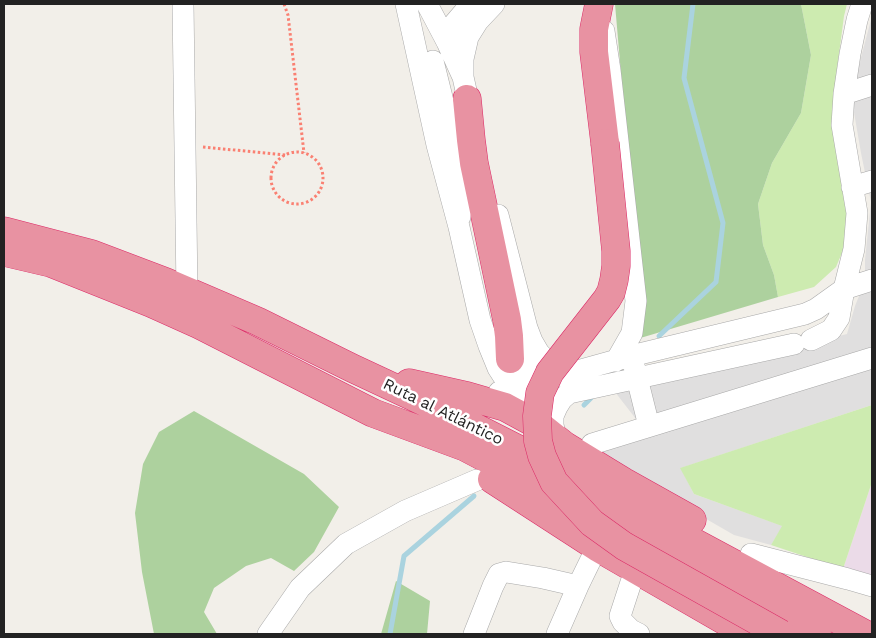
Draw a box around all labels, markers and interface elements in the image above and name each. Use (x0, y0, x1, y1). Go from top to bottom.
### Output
street label: Ruta al Atlántico (380, 375, 506, 449)

